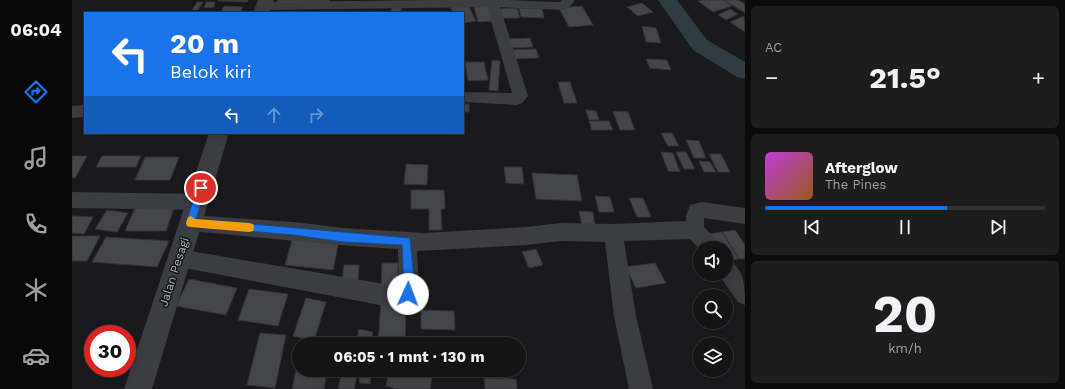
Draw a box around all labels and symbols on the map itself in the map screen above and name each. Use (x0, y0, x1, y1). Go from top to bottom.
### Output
pin (184, 171, 218, 205)
street label: Jalan Pesagi (156, 236, 192, 308)
position arrow (387, 273, 429, 315)
speed limit sign: 30 (84, 325, 136, 377)

